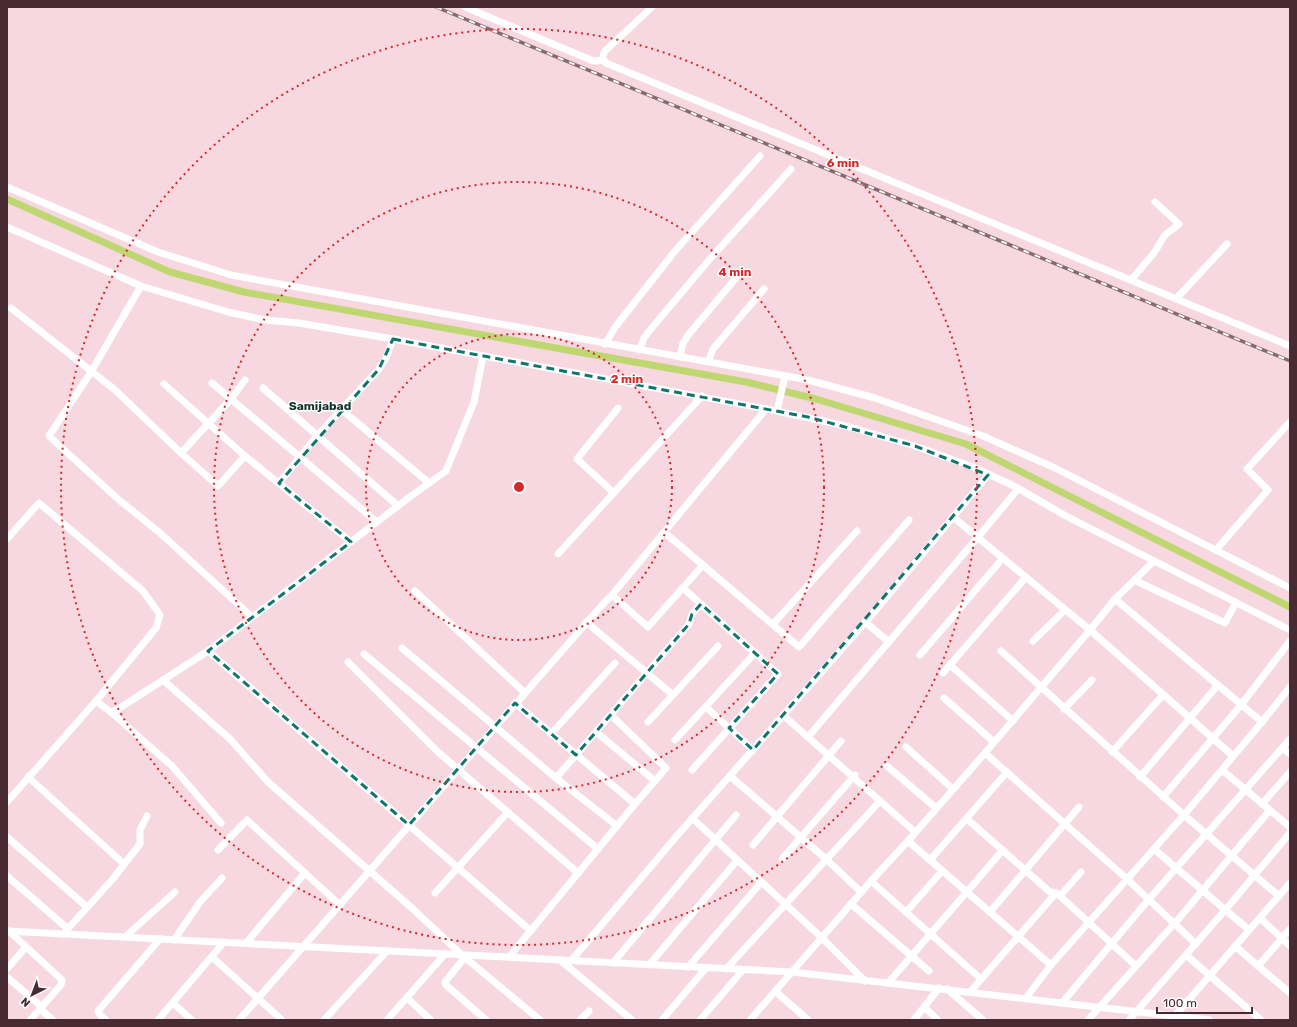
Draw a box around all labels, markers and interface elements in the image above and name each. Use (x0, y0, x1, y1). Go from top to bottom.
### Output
text: 6 min (827, 156, 860, 170)
text: 4 min (719, 265, 752, 279)
text: 2 min (611, 372, 644, 386)
district label: Samijabad (289, 399, 351, 413)
centre of rings (512, 480, 526, 494)
north arrow (12, 975, 52, 1015)
scale bar (1157, 989, 1252, 1015)
text: N (18, 995, 33, 1010)
text: 100 m (1163, 996, 1197, 1010)

